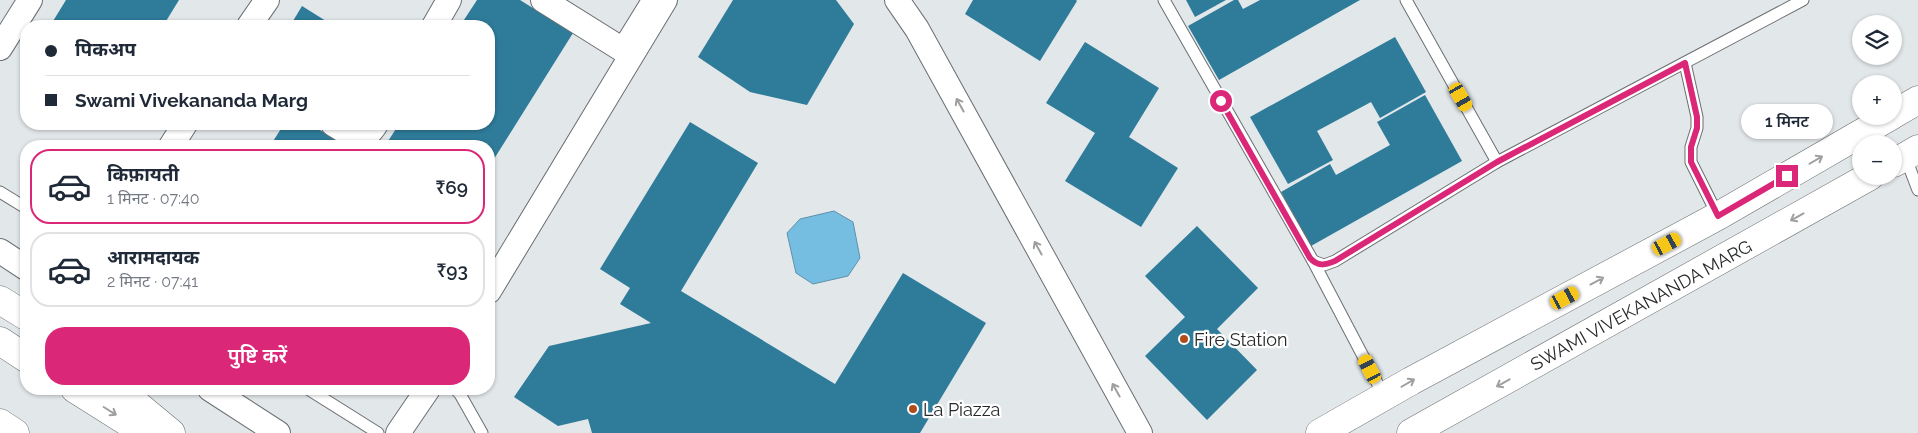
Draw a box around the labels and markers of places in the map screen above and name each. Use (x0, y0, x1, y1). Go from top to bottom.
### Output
place label: Fire Station (1194, 329, 1287, 350)
marker: Fire Station (1178, 333, 1190, 345)
place label: La Piazza (923, 399, 1000, 420)
marker: La Piazza (907, 403, 919, 415)

